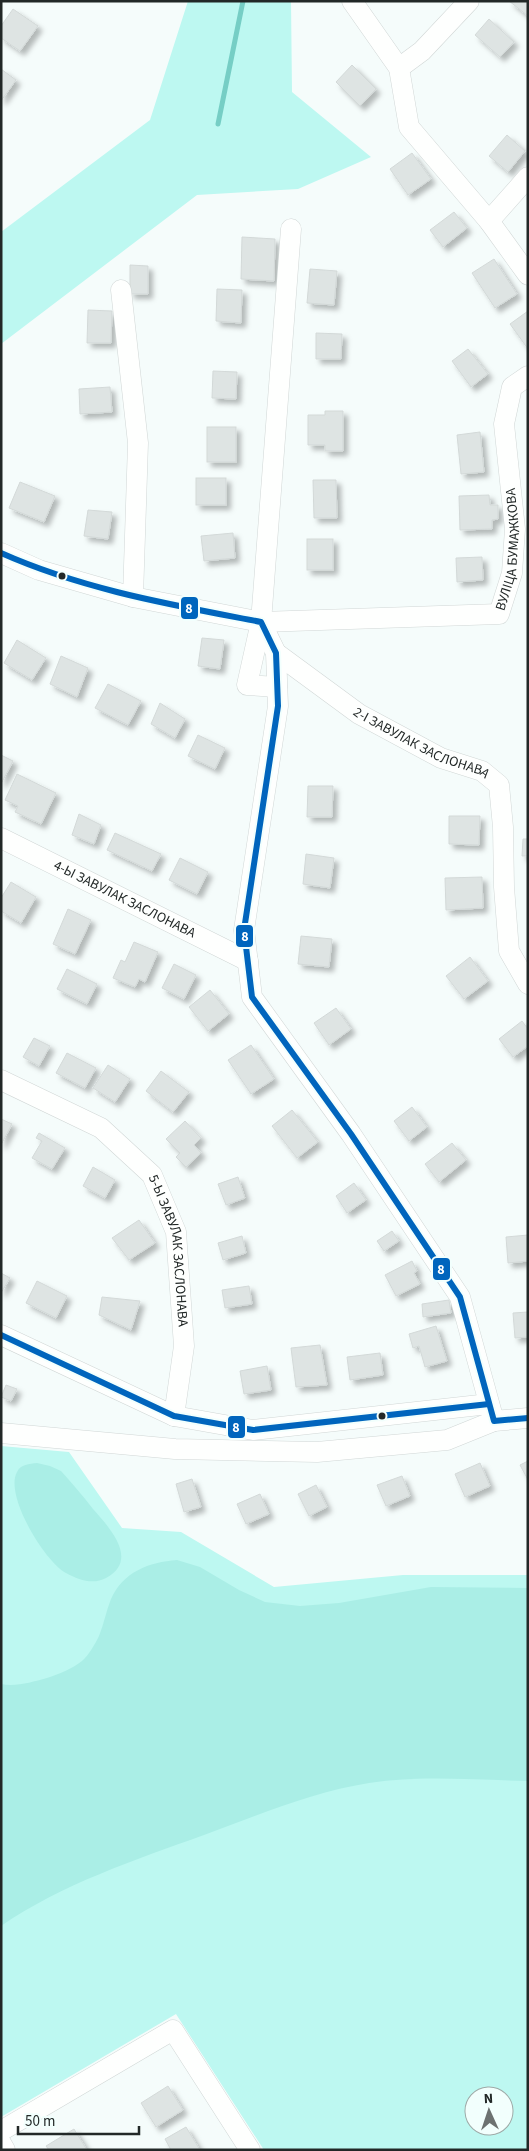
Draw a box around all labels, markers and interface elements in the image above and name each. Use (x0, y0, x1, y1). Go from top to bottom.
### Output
street label: ВУЛІЦА БУМАЖКОВА (491, 487, 525, 613)
unlabelled marker (57, 571, 67, 581)
line badge: 8 (180, 596, 199, 620)
text: 8 (185, 599, 193, 619)
street label: 2-І ЗАВУЛАК ЗАСЛОНАВА (349, 703, 494, 784)
street label: 4-Ы ЗАВУЛАК ЗАСЛОНАВА (50, 856, 199, 944)
line badge: 8 (235, 924, 254, 948)
text: 8 (241, 927, 249, 947)
street label: 5-Ы ЗАВУЛАК ЗАСЛОНАВА (143, 1172, 193, 1328)
line badge: 8 (432, 1257, 451, 1281)
text: 8 (437, 1260, 445, 1280)
unlabelled marker (377, 1411, 387, 1421)
line badge: 8 (227, 1415, 246, 1439)
text: 8 (232, 1418, 240, 1438)
north arrow (464, 2086, 514, 2136)
text: N (483, 2089, 494, 2109)
scale bar (18, 2104, 139, 2136)
text: 50 m (25, 2111, 55, 2132)

